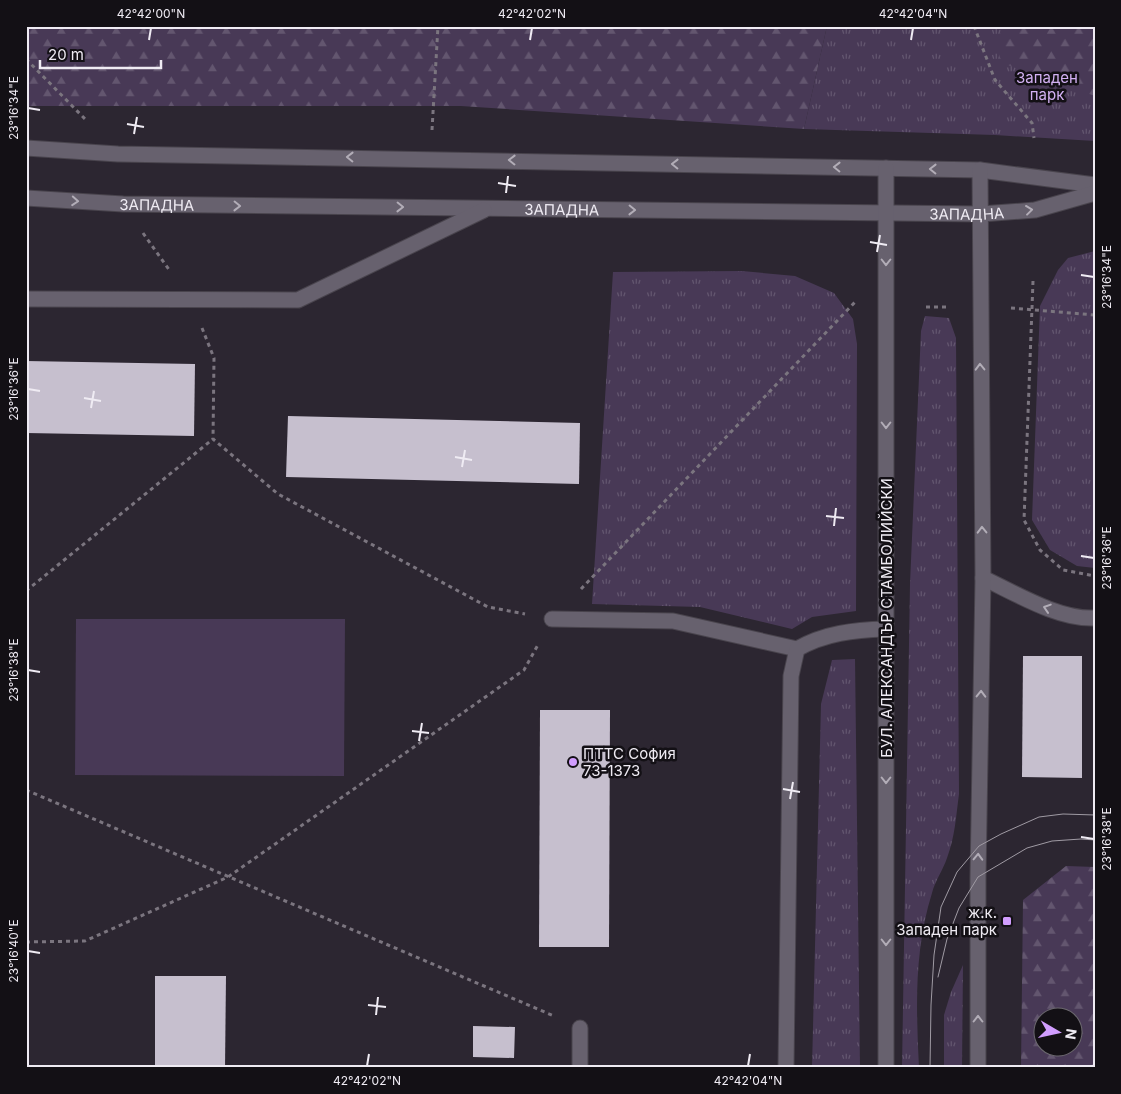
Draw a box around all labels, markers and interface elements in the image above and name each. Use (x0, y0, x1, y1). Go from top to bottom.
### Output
text: 42°42'00"N (117, 6, 185, 21)
text: 42°42'02"N (498, 6, 566, 21)
text: 42°42'04"N (879, 6, 947, 21)
scale bar (40, 38, 161, 70)
text: 20 m (48, 45, 84, 64)
park label: Западен парк (1016, 68, 1078, 104)
text: 23°16'34"E (6, 76, 21, 140)
one-way arrow (346, 152, 354, 162)
one-way arrow (508, 155, 516, 165)
one-way arrow (671, 158, 679, 169)
one-way arrow (833, 162, 841, 172)
one-way arrow (929, 164, 936, 174)
street label: ЗАПАДНА (119, 194, 194, 214)
one-way arrow (71, 195, 79, 206)
street label: ЗАПАДНА (524, 199, 599, 219)
one-way arrow (234, 200, 242, 211)
one-way arrow (396, 202, 404, 213)
street label: ЗАПАДНА (929, 203, 1005, 224)
one-way arrow (629, 205, 637, 215)
one-way arrow (1026, 205, 1034, 216)
text: 23°16'34"E (1099, 245, 1114, 309)
one-way arrow (881, 259, 891, 267)
text: 23°16'36"E (6, 357, 21, 421)
one-way arrow (975, 363, 986, 371)
one-way arrow (881, 422, 891, 429)
street label: БУЛ. АЛЕКСАНДЪР СТАМБОЛИЙСКИ (877, 478, 896, 758)
one-way arrow (977, 525, 987, 533)
text: 23°16'36"E (1099, 526, 1114, 590)
one-way arrow (1044, 604, 1052, 614)
text: 23°16'38"E (6, 638, 21, 702)
one-way arrow (976, 690, 986, 698)
place label: ПТТС София 73-1373 (583, 744, 676, 780)
marker: ПТТС София 73-1373 (567, 756, 579, 768)
one-way arrow (881, 776, 891, 784)
text: 23°16'38"E (1099, 807, 1114, 871)
one-way arrow (973, 852, 984, 860)
place label: ж.к. Западен парк (896, 903, 997, 939)
marker: ж.к. Западен парк (1001, 915, 1013, 927)
text: 23°16'40"E (6, 919, 21, 983)
one-way arrow (881, 939, 891, 947)
north arrow (1034, 1006, 1084, 1056)
one-way arrow (973, 1015, 983, 1022)
text: N (1062, 1028, 1081, 1041)
text: 42°42'02"N (333, 1073, 401, 1088)
text: 42°42'04"N (714, 1073, 782, 1088)

